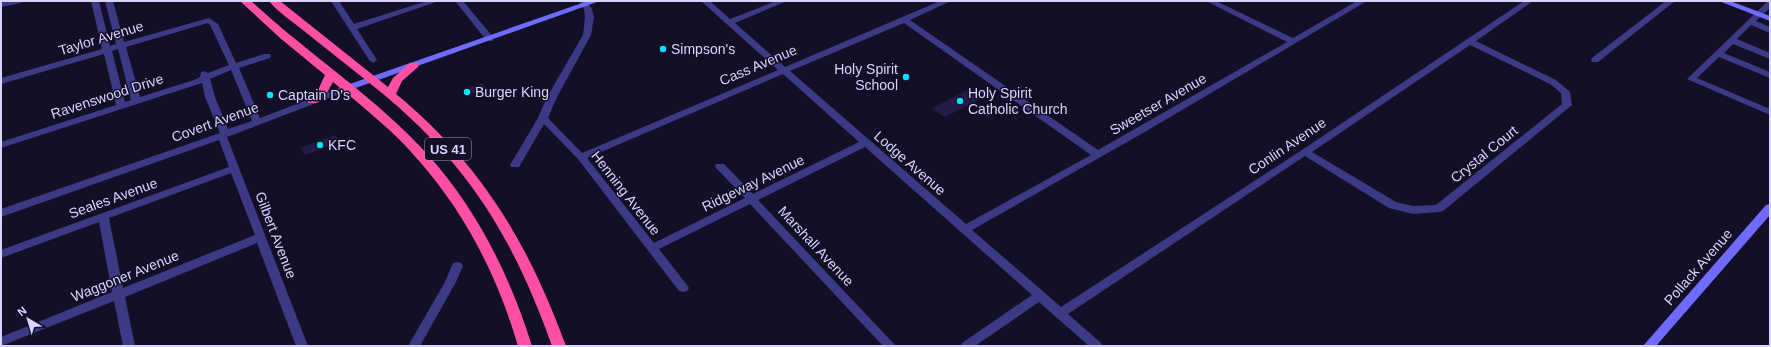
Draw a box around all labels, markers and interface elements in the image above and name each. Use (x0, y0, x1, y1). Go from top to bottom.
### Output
street label: Taylor Avenue (57, 17, 145, 58)
place label: Simpson's (671, 41, 735, 57)
street label: Cass Avenue (717, 41, 799, 88)
marker: Simpson's (658, 44, 668, 54)
place label: Holy Spirit School (834, 61, 898, 93)
street label: Ravenswood Drive (49, 70, 166, 122)
street label: Sweetser Avenue (1107, 70, 1209, 138)
marker: Holy Spirit School (901, 72, 911, 82)
place label: Burger King (475, 84, 549, 100)
place label: Holy Spirit Catholic Church (968, 85, 1068, 117)
place label: Captain D's (278, 87, 350, 103)
marker: Burger King (462, 87, 472, 97)
marker: Captain D's (265, 90, 275, 100)
marker: Holy Spirit Catholic Church (955, 96, 965, 106)
street label: Covert Avenue (169, 99, 261, 145)
street label: Conlin Avenue (1245, 114, 1329, 178)
street label: Crystal Court (1447, 122, 1521, 186)
street label: Lodge Avenue (871, 128, 949, 198)
place label: KFC (328, 137, 356, 153)
road number: US 41 (425, 138, 471, 160)
marker: KFC (315, 140, 325, 150)
street label: Henning Avenue (588, 148, 664, 238)
street label: Ridgeway Avenue (699, 151, 807, 215)
street label: Seales Avenue (66, 174, 160, 221)
street label: Gilbert Avenue (252, 189, 300, 281)
street label: Marshall Avenue (775, 203, 857, 289)
street label: Pollack Avenue (1661, 226, 1735, 308)
street label: Waggoner Avenue (69, 247, 181, 305)
north arrow (8, 299, 48, 339)
text: N (15, 304, 29, 318)

